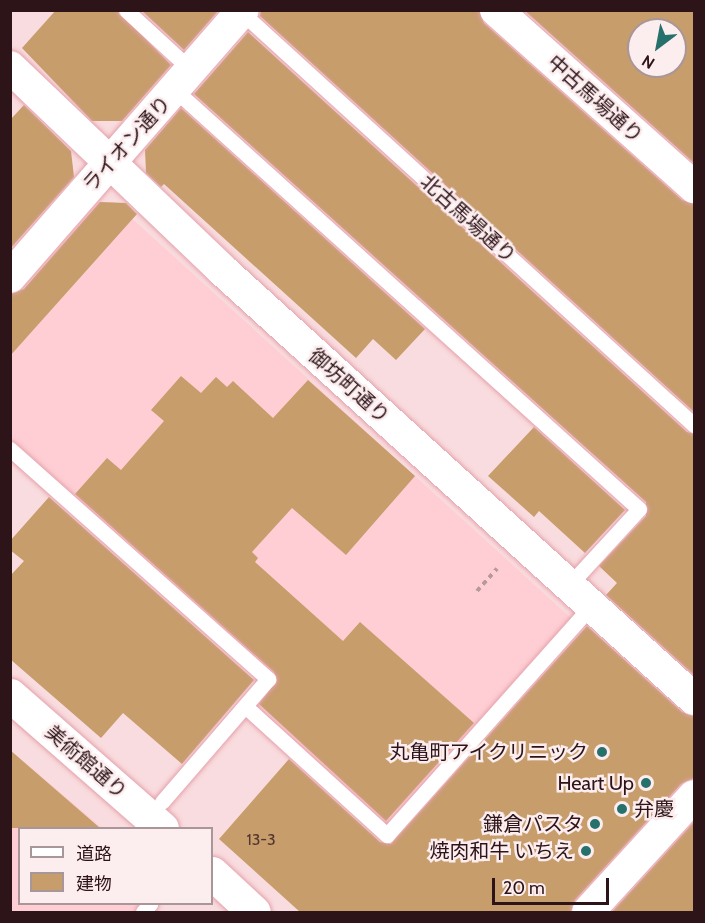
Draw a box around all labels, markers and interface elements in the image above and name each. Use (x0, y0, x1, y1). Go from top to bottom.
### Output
north arrow (627, 18, 687, 78)
street label: 中古馬場通り (542, 50, 648, 148)
text: N (638, 51, 658, 73)
street label: ライオン通り (78, 91, 176, 197)
street label: 北古馬場通り (415, 170, 521, 268)
street label: 御坊町通り (304, 344, 394, 428)
street label: 美術館通り (40, 720, 132, 804)
place label: 丸亀町アイクリニック (388, 740, 588, 764)
marker: 丸亀町アイクリニック (593, 743, 611, 761)
place label: Heart Up (557, 771, 634, 795)
marker: Heart Up (639, 776, 653, 790)
place label: 弁慶 (634, 797, 674, 821)
marker: 弁慶 (615, 802, 629, 816)
place label: 鎌倉パスタ (483, 812, 583, 836)
marker: 鎌倉パスタ (588, 817, 602, 831)
legend (18, 827, 213, 905)
house number: 13-3 (246, 830, 276, 850)
place label: 焼肉和牛 いちえ (430, 839, 574, 863)
text: 道路 (76, 843, 112, 865)
marker: 焼肉和牛 いちえ (579, 844, 593, 858)
scale bar (495, 866, 612, 904)
text: 建物 (76, 873, 112, 895)
text: 20 m (503, 877, 545, 899)

